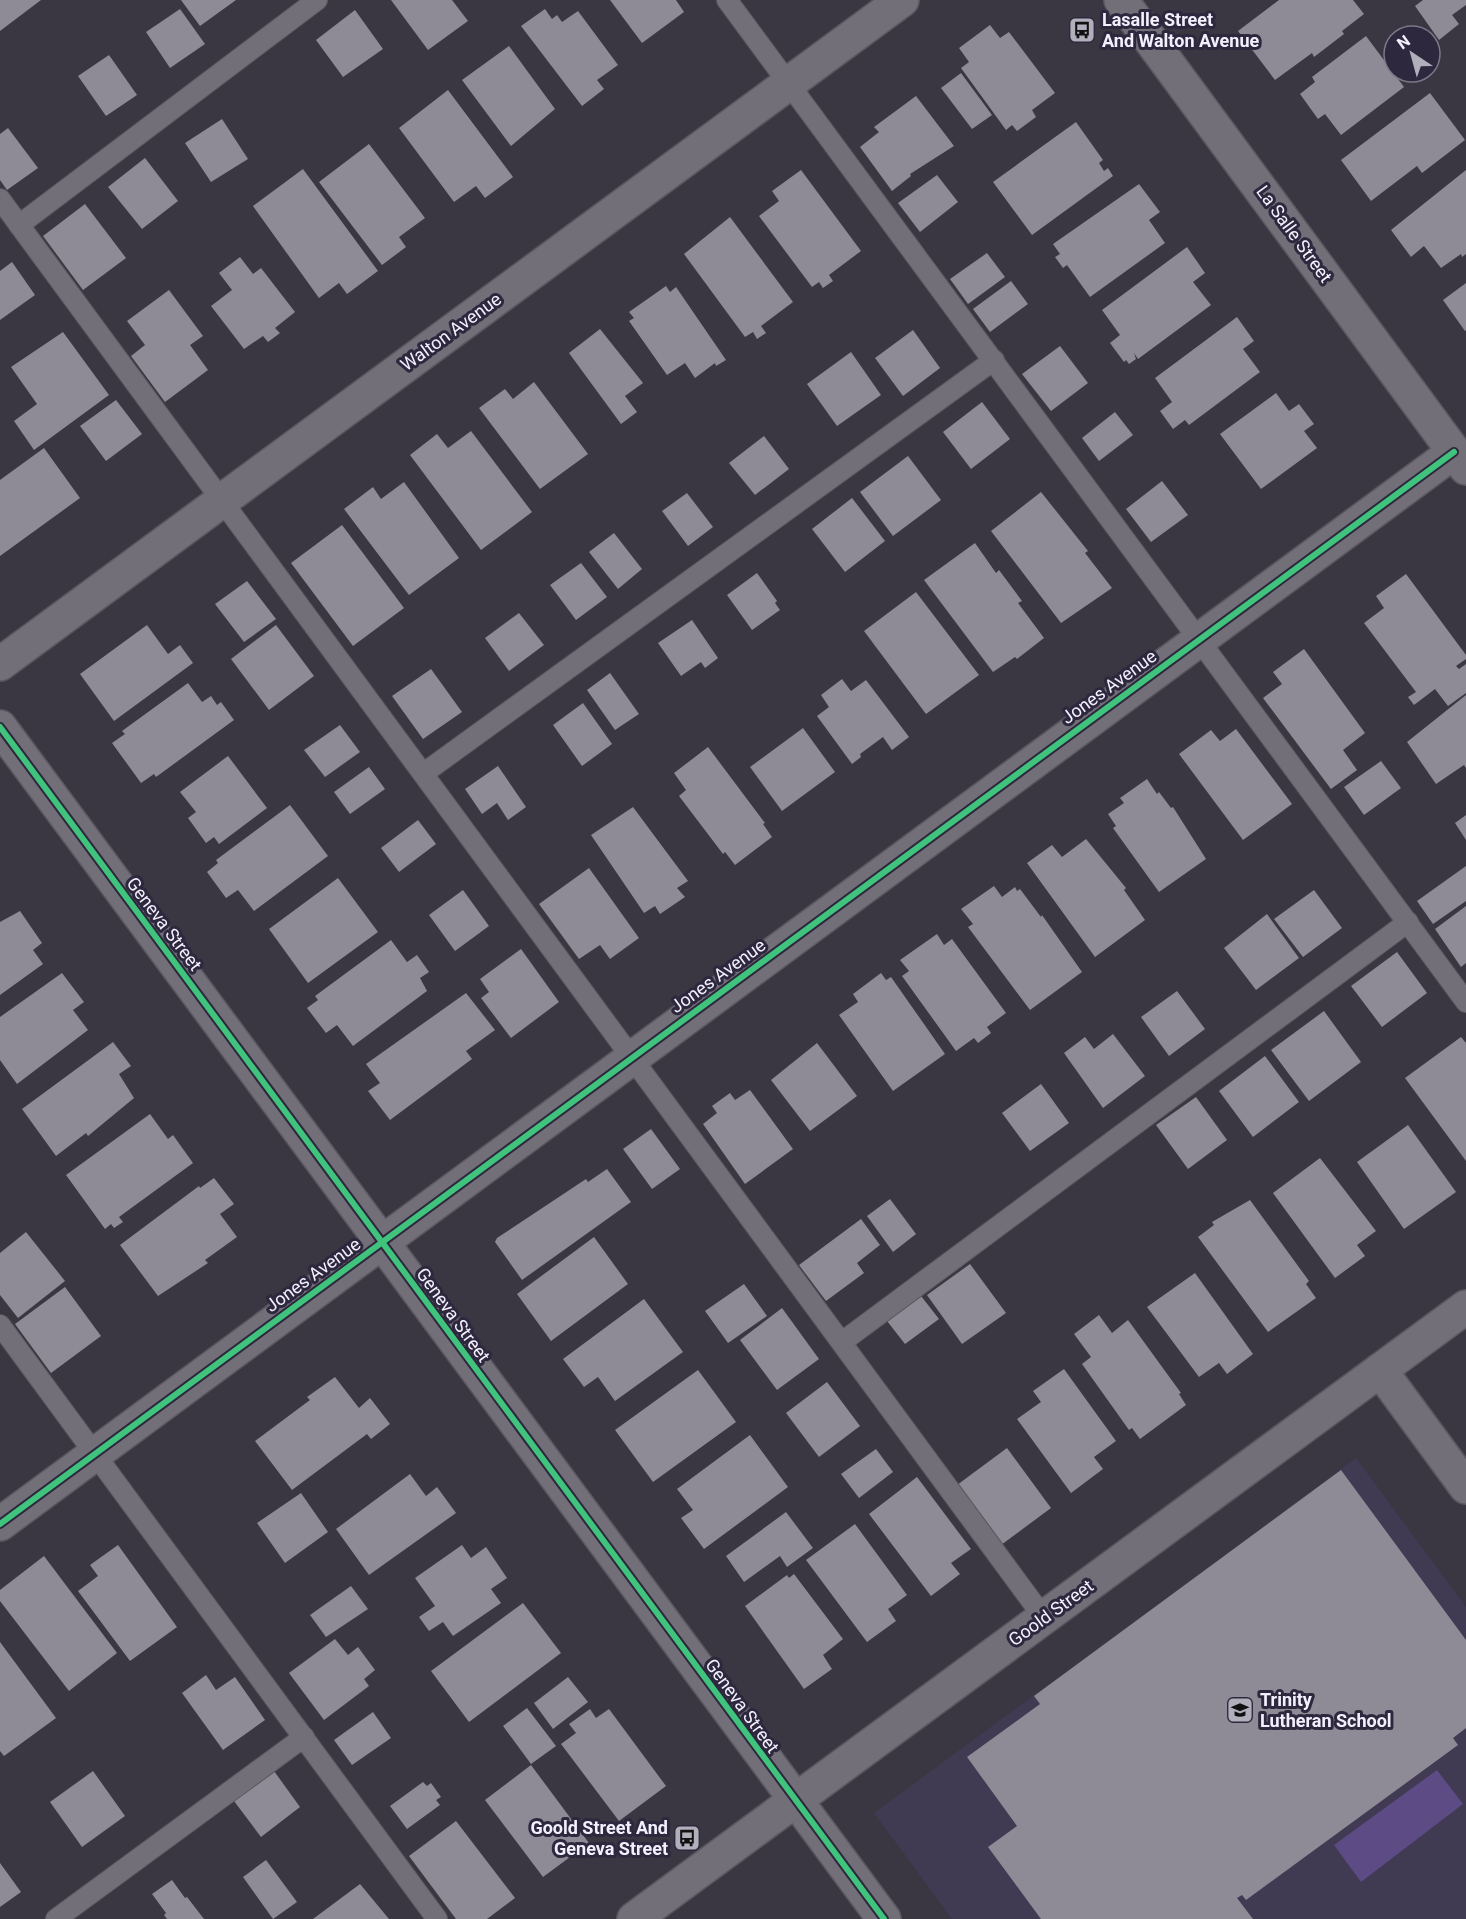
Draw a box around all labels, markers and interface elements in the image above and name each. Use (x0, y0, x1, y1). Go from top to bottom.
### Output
place label: Lasalle Street And Walton Avenue (1102, 9, 1259, 51)
bus stop icon: Lasalle Street And Walton Avenue (1067, 15, 1097, 45)
north arrow (1382, 24, 1442, 84)
text: N (1393, 31, 1414, 53)
street label: La Salle Street (1252, 181, 1337, 286)
street label: Walton Avenue (396, 288, 505, 375)
street label: Jones Avenue (1057, 645, 1160, 728)
street label: Geneva Street (122, 873, 206, 975)
street label: Jones Avenue (666, 934, 769, 1017)
street label: Jones Avenue (261, 1233, 364, 1316)
street label: Geneva Street (412, 1263, 495, 1366)
street label: Goold Street (1004, 1575, 1097, 1650)
street label: Geneva Street (701, 1654, 784, 1757)
place label: Trinity Lutheran School (1260, 1689, 1392, 1731)
school or university icon: Trinity Lutheran School (1225, 1695, 1255, 1725)
place label: Goold Street And Geneva Street (530, 1817, 668, 1859)
bus stop icon: Goold Street And Geneva Street (672, 1823, 702, 1853)

